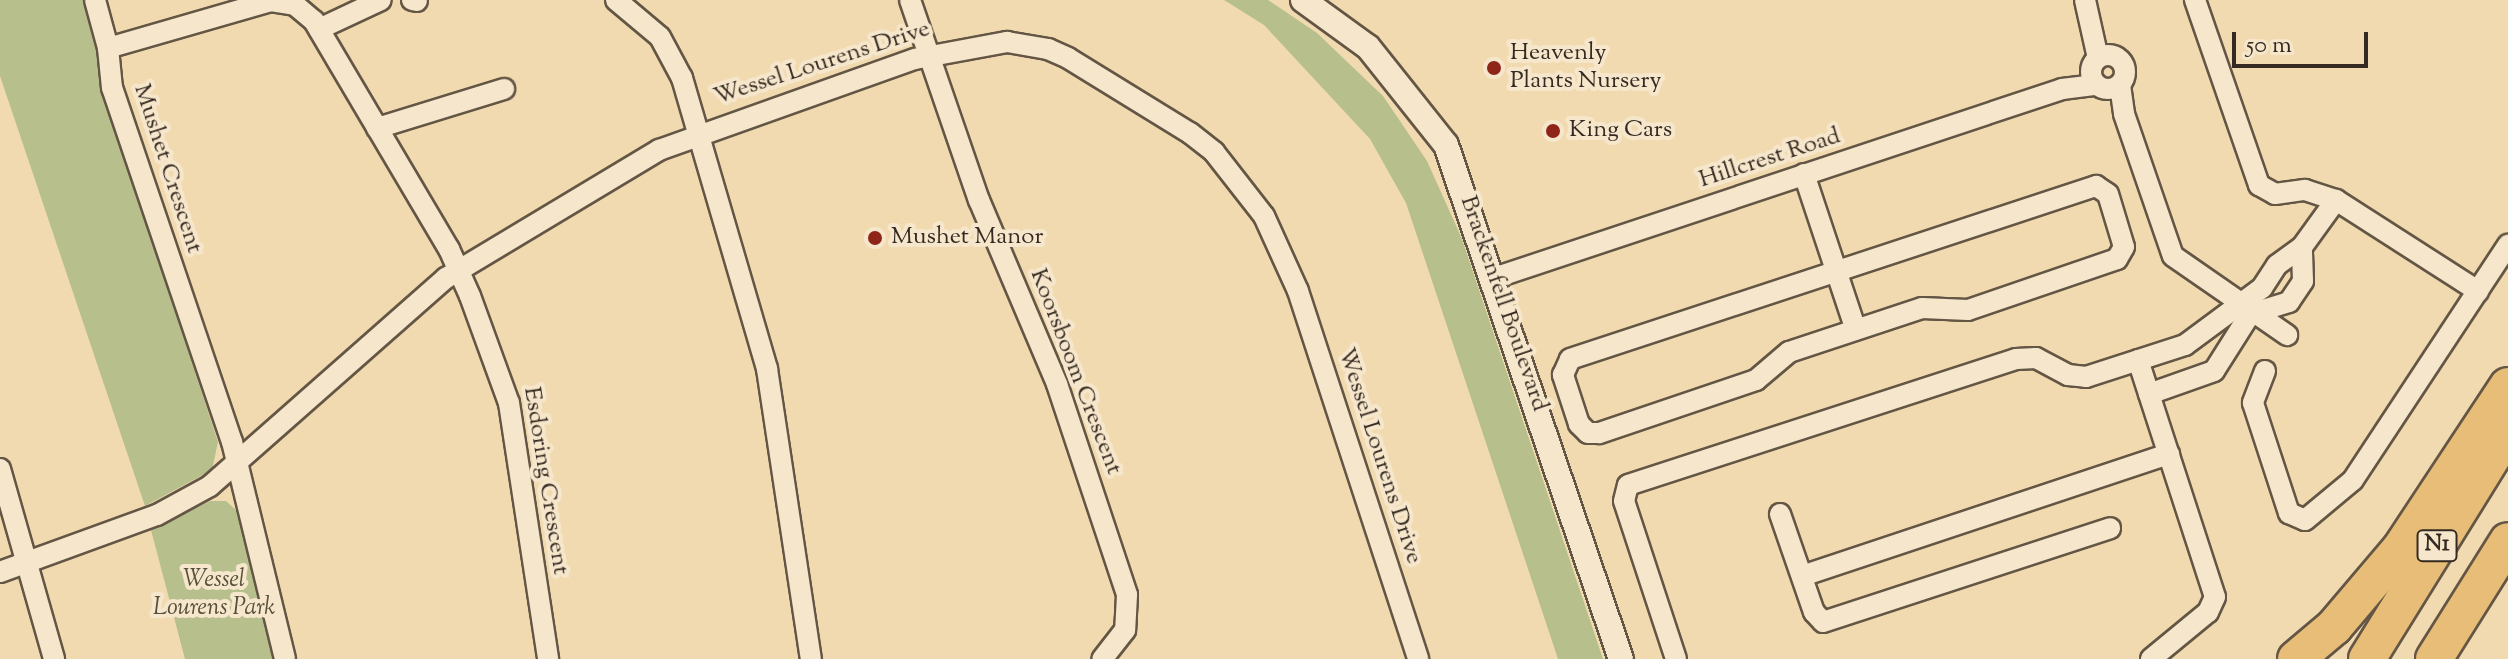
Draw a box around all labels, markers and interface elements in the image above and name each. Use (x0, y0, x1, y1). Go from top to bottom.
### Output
street label: Wessel Lourens Drive (710, 15, 934, 113)
scale bar (2236, 16, 2372, 66)
text: 50 m (2246, 29, 2292, 63)
place label: Heavenly Plants Nursery (1510, 40, 1661, 96)
marker: Heavenly Plants Nursery (1485, 59, 1503, 77)
street label: Mushet Crescent (126, 81, 208, 257)
place label: King Cars (1569, 117, 1672, 145)
marker: King Cars (1544, 122, 1562, 140)
street label: Hillcrest Road (1696, 123, 1844, 195)
street label: Brackenfell Boulevard (1453, 192, 1553, 416)
place label: Mushet Manor (891, 224, 1043, 252)
marker: Mushet Manor (866, 229, 884, 247)
street label: Koorsboom Crescent (1023, 265, 1127, 479)
street label: Wessel Lourens Drive (1330, 344, 1428, 568)
street label: Esdoring Crescent (516, 385, 574, 577)
road number: N1 (2415, 528, 2459, 564)
park label: Wessel Lourens Park (153, 567, 275, 623)

